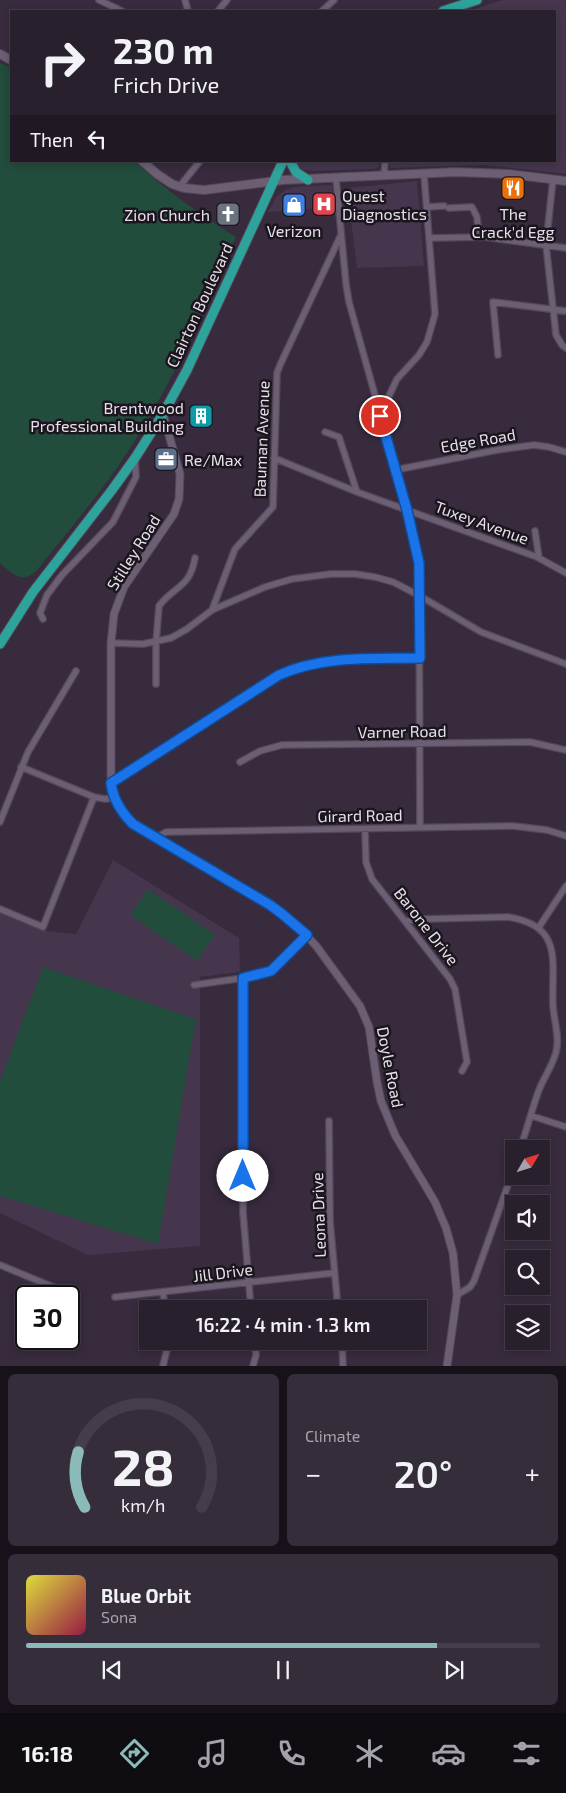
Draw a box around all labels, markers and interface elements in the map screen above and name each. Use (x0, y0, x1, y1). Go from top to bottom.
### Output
text: 230 m (113, 29, 214, 71)
icon: right (30, 30, 95, 95)
text: Frich Drive (113, 71, 219, 97)
icon: left (83, 125, 111, 153)
text: Then (30, 128, 73, 151)
restaurant icon: The Crack'd Egg (500, 175, 526, 201)
place label: Quest Diagnostics (342, 186, 427, 223)
hospital icon: Quest Diagnostics (311, 191, 337, 217)
shop icon: Verizon (281, 192, 307, 218)
church icon: Zion Church (215, 201, 241, 227)
place label: The Crack'd Egg (472, 204, 554, 241)
place label: Zion Church (124, 205, 210, 224)
place label: Verizon (267, 221, 321, 240)
street label: Clairton Boulevard (162, 240, 236, 370)
street label: Bauman Avenue (249, 380, 273, 498)
pin (359, 395, 401, 437)
place label: Brentwood Professional Building (30, 398, 184, 435)
icon: arrive (366, 402, 394, 430)
building icon: Brentwood Professional Building (188, 403, 214, 429)
street label: Edge Road (439, 424, 517, 456)
office icon: Re/Max (153, 446, 179, 472)
place label: Re/Max (184, 450, 242, 469)
street label: Tuxey Avenue (432, 496, 532, 548)
street label: Stilley Road (102, 511, 164, 593)
street label: Varner Road (357, 721, 447, 741)
street label: Girard Road (317, 805, 403, 825)
street label: Barone Drive (391, 883, 463, 969)
street label: Doyle Road (374, 1025, 408, 1109)
north arrow (505, 1140, 550, 1185)
map controls (505, 1140, 550, 1350)
position arrow (216, 1149, 268, 1201)
street label: Leona Drive (307, 1172, 329, 1258)
button: sound (505, 1195, 550, 1240)
button: search (505, 1250, 550, 1295)
street label: Jill Drive (192, 1259, 254, 1285)
speed limit sign: 30 (15, 1285, 80, 1350)
button: layers (505, 1305, 550, 1350)
text: 16:22 · 4 min · 1.3 km (196, 1313, 370, 1336)
text: Climate (305, 1426, 360, 1445)
text: 28 (112, 1434, 175, 1496)
text: 20° (394, 1450, 452, 1496)
text: − (305, 1456, 321, 1490)
text: + (525, 1456, 540, 1490)
text: km/h (121, 1494, 166, 1516)
text: Blue Orbit (101, 1584, 191, 1607)
text: Sona (101, 1607, 137, 1626)
icon: previous (98, 1656, 126, 1684)
icon: pause (269, 1656, 297, 1684)
icon: next (440, 1656, 468, 1684)
icon: directions (117, 1736, 152, 1771)
icon: music (195, 1736, 230, 1771)
icon: phone (274, 1736, 309, 1771)
icon: climate (352, 1736, 387, 1771)
icon: car (431, 1736, 466, 1771)
icon: filters (509, 1736, 544, 1771)
text: 16:18 (22, 1740, 73, 1766)

